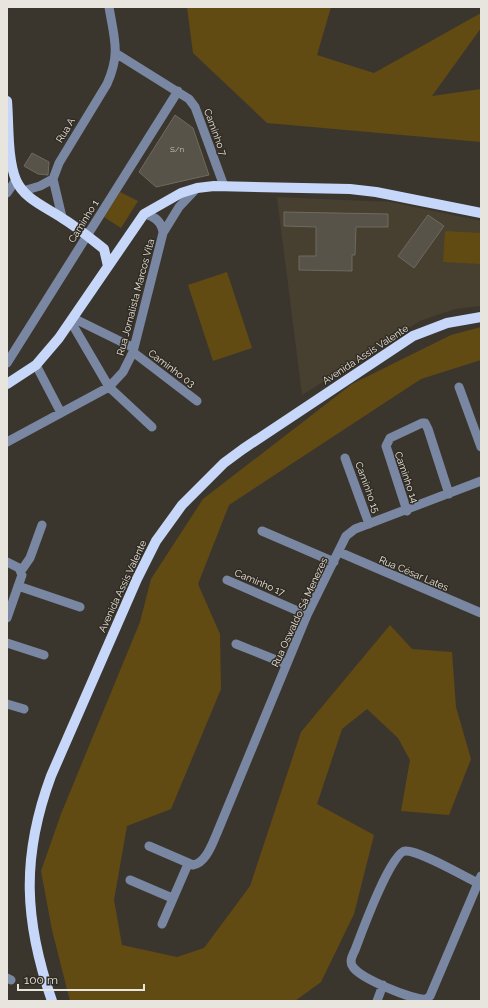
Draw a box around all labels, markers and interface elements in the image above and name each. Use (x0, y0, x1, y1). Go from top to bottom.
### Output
street label: Caminho 7 (202, 107, 229, 158)
street label: Rua A (54, 116, 77, 145)
house number: S/n (170, 144, 184, 154)
street label: Caminho 1 (66, 197, 101, 245)
street label: Rua Jornalista Marcos Vita (115, 238, 156, 357)
street label: Avenida Assis Valente (320, 322, 410, 386)
street label: Caminho 03 (146, 347, 197, 389)
street label: Caminho 14 (393, 450, 421, 505)
street label: Caminho 15 (353, 460, 382, 515)
street label: Avenida Assis Valente (96, 538, 149, 634)
street label: Rua César Lates (377, 554, 450, 593)
street label: Rua Oswaldo Sá Menezes (269, 556, 330, 669)
street label: Caminho 17 (233, 567, 287, 598)
scale bar (18, 966, 144, 992)
text: 100 m (24, 973, 58, 987)

